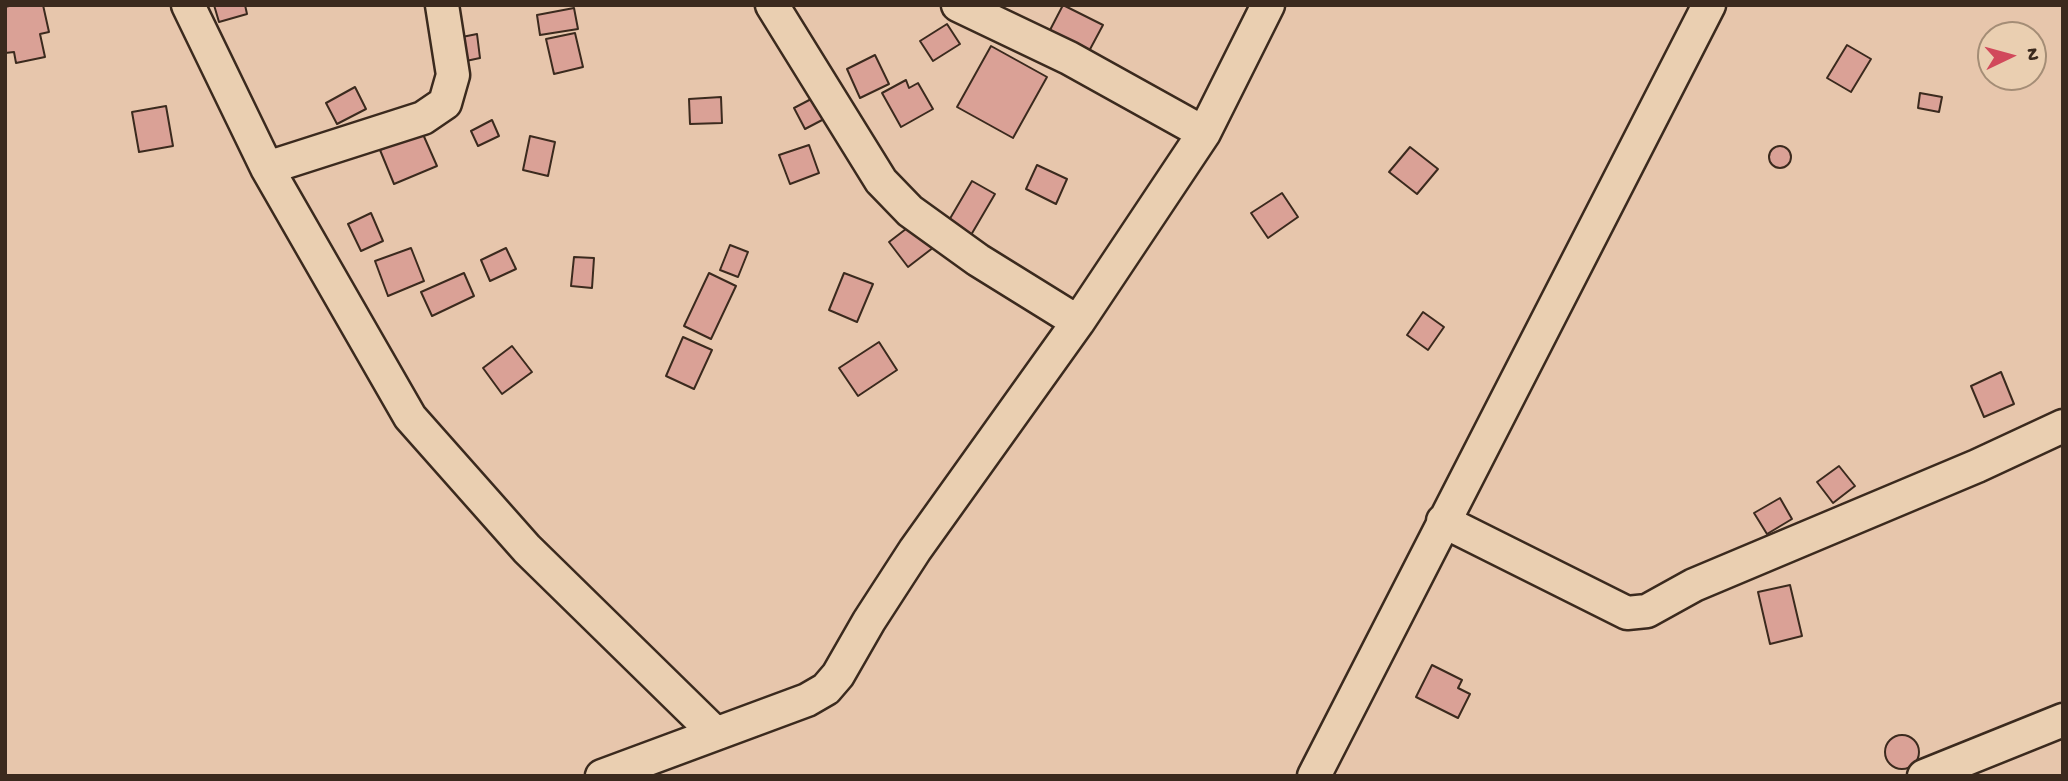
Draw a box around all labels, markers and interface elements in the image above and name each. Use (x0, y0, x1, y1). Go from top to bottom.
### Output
north arrow (1977, 21, 2047, 91)
text: N (2019, 47, 2043, 61)

